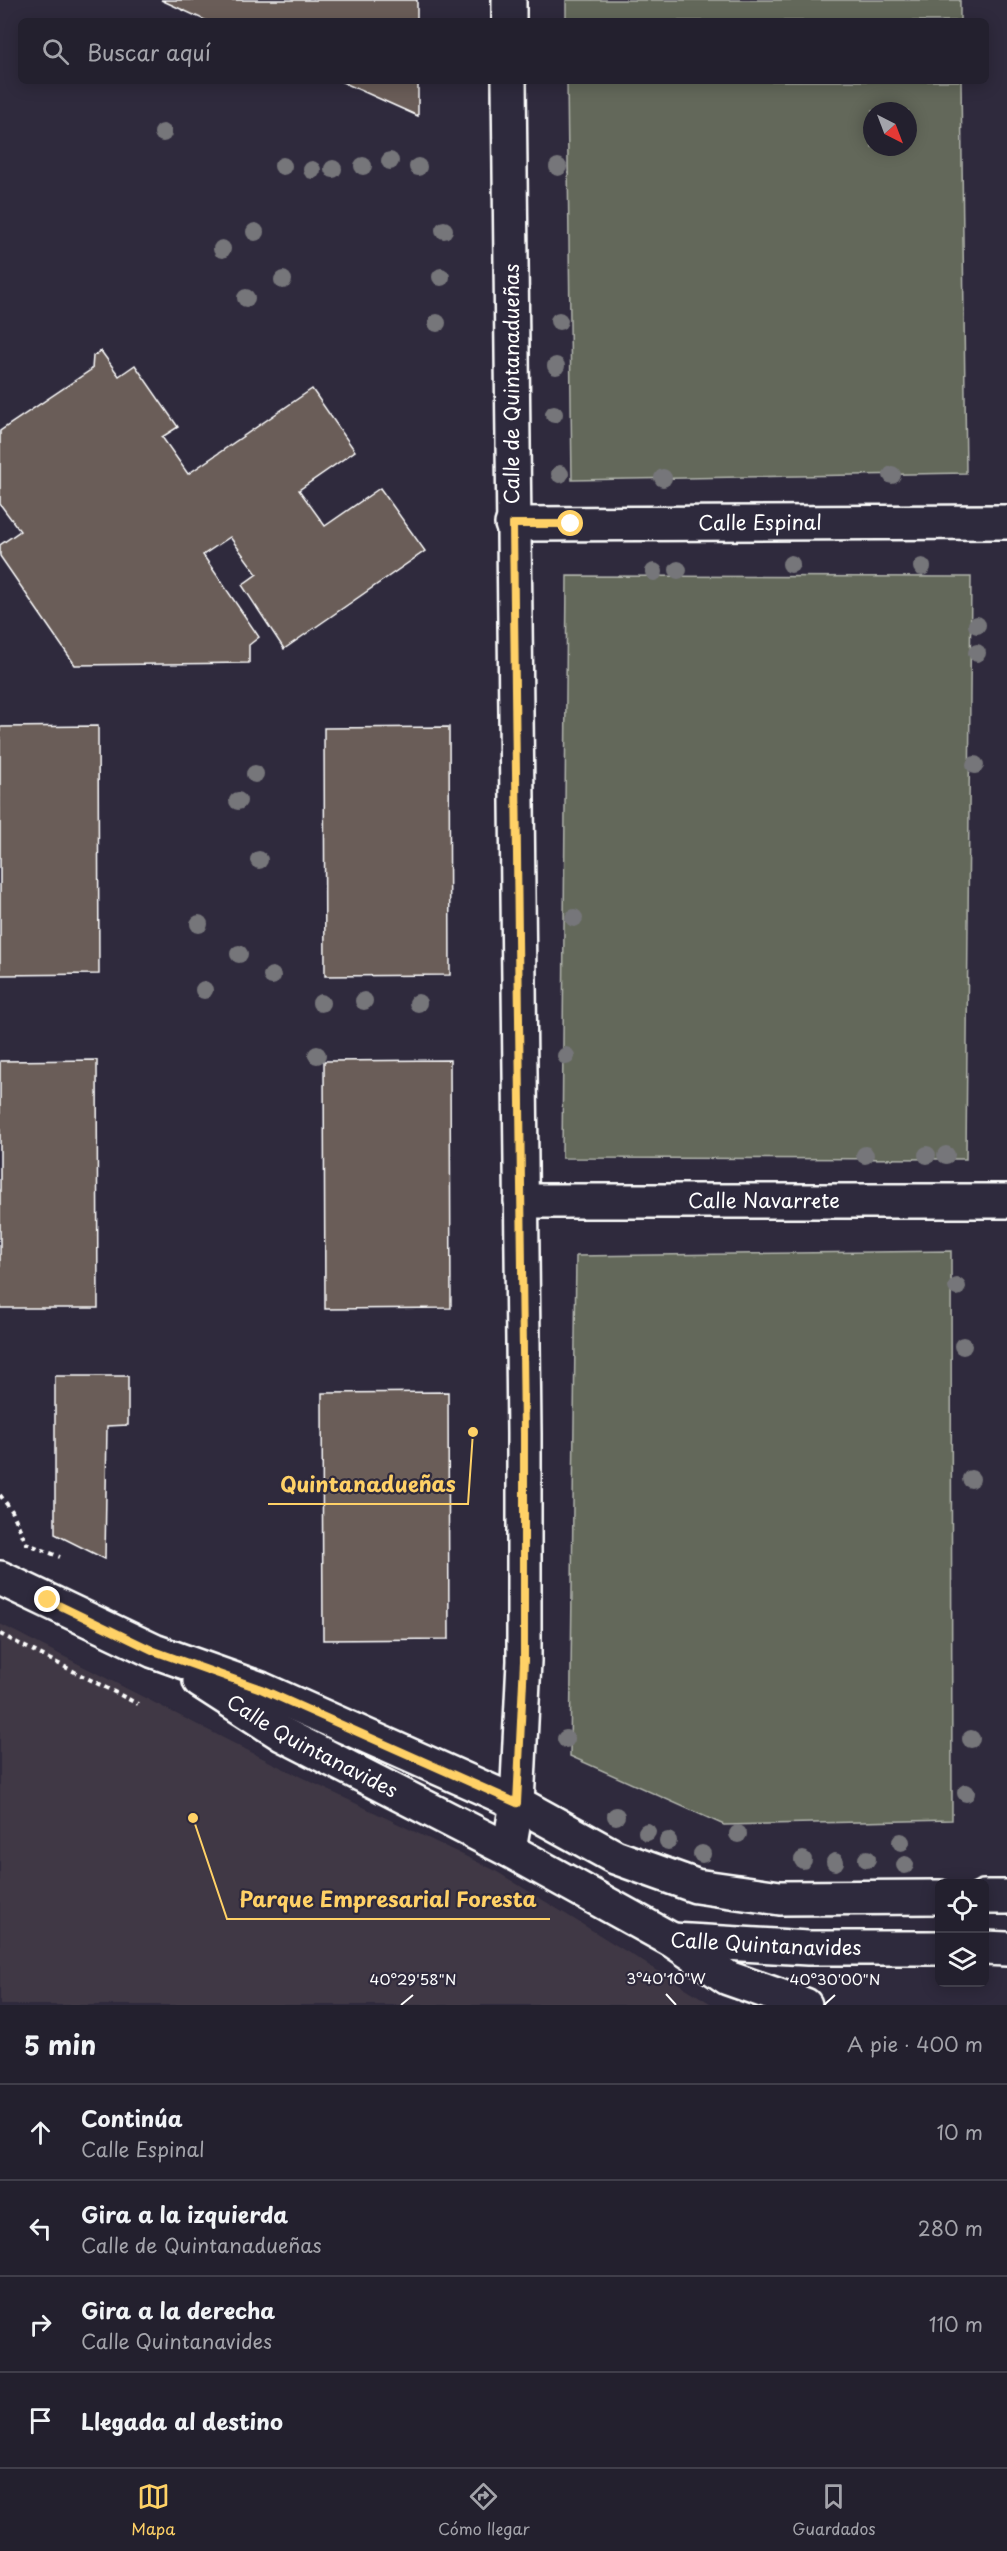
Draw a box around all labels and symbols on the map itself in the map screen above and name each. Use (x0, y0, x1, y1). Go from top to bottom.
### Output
north arrow (863, 102, 917, 156)
street label: Calle de Quintanadueñas (496, 264, 526, 504)
street label: Calle Espinal (698, 507, 822, 537)
route start (557, 510, 583, 536)
street label: Calle Navarrete (688, 1185, 840, 1215)
callout: Quintanadueñas (268, 1465, 468, 1504)
text: Quintanadueñas (280, 1467, 456, 1499)
route end (34, 1586, 60, 1612)
street label: Calle Quintanavides (221, 1686, 403, 1805)
callout: Parque Empresarial Foresta (227, 1880, 550, 1919)
text: Parque Empresarial Foresta (239, 1882, 537, 1914)
street label: Calle Quintanavides (669, 1924, 861, 1962)
text: 3°40'10"W (626, 1966, 706, 1989)
text: 40°29'58"N (370, 1967, 456, 1990)
text: 40°30'00"N (790, 1967, 880, 1990)

